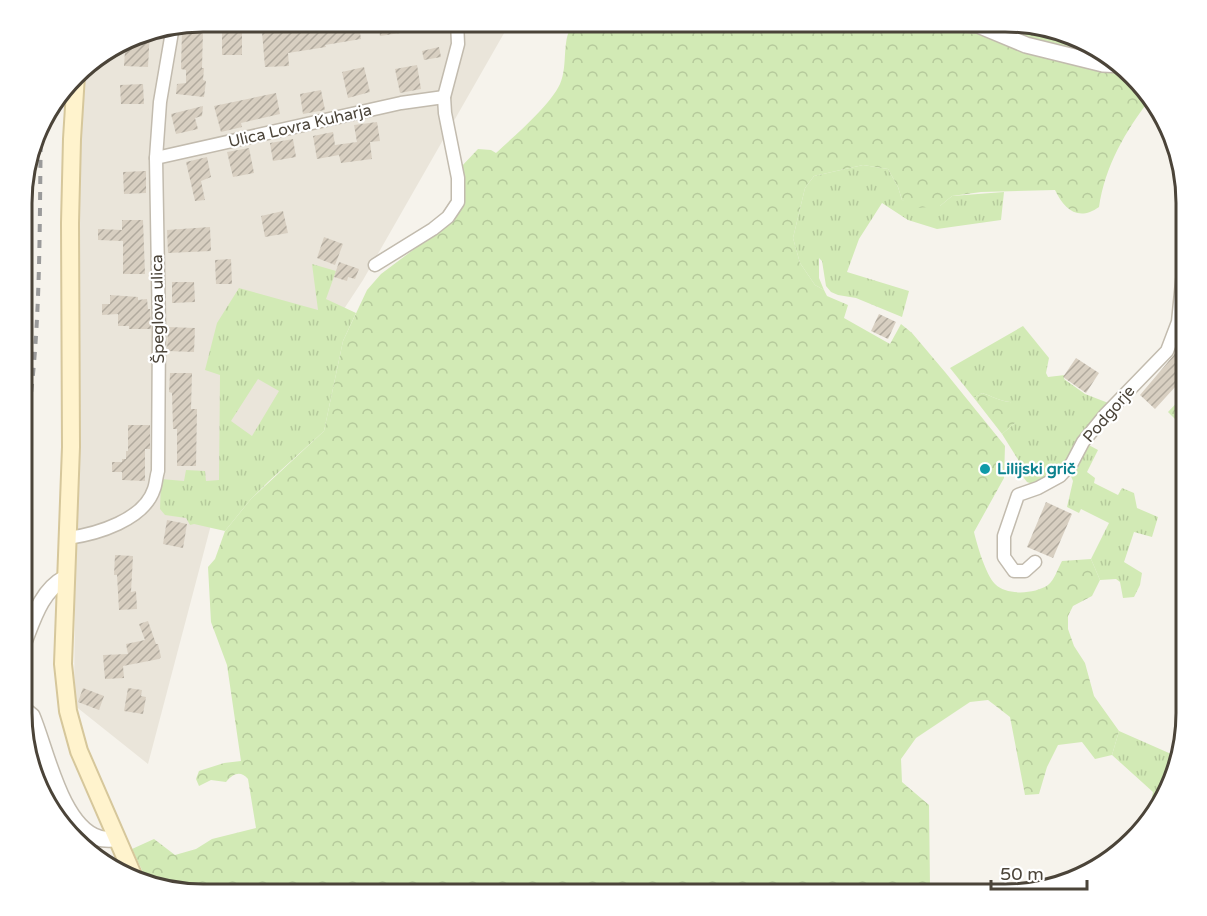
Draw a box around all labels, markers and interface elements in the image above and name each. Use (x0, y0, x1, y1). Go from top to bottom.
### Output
street label: Ulica Lovra Kuharja (226, 100, 374, 152)
street label: Špeglova ulica (147, 254, 169, 364)
street label: Podgorje (1079, 381, 1139, 447)
place label: Lilijski grič (997, 459, 1076, 479)
marker: Lilijski grič (978, 462, 992, 476)
scale bar (991, 853, 1087, 891)
text: 50 m (1000, 863, 1044, 885)

